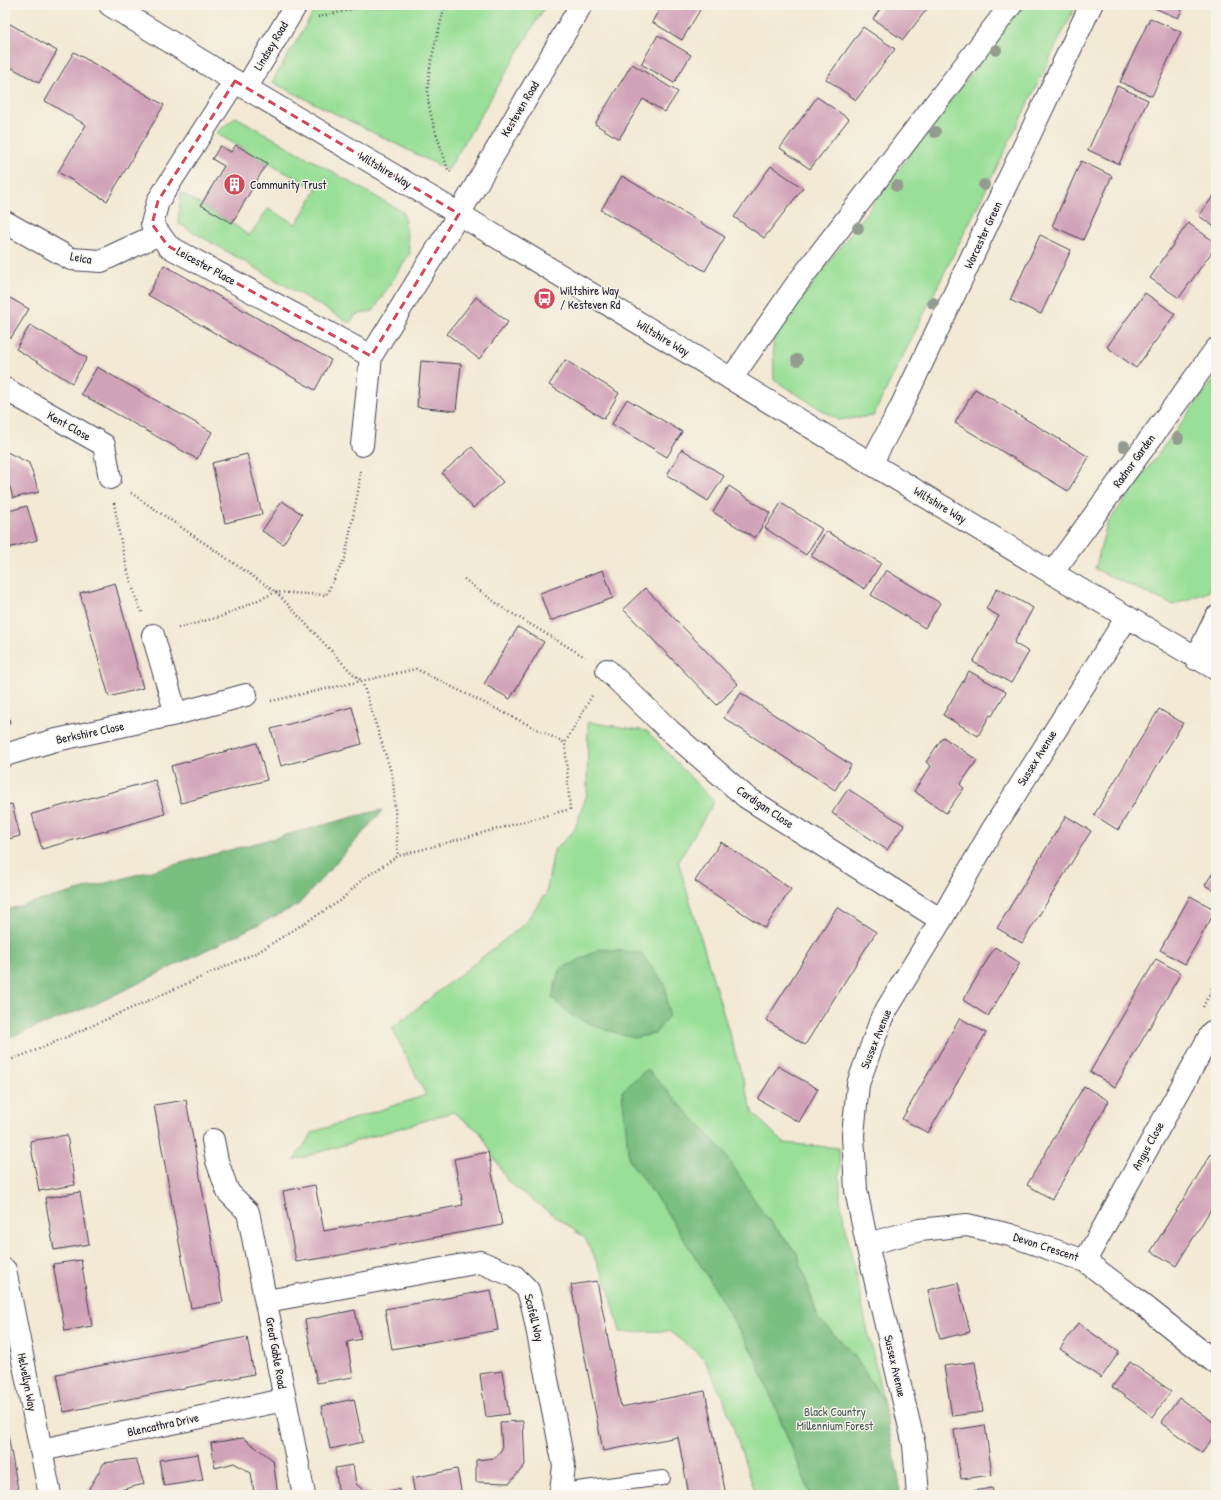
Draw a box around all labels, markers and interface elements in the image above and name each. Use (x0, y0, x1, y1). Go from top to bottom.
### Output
street label: Lindsey Road (249, 18, 292, 73)
street label: Kesteven Road (496, 78, 543, 140)
street label: Wiltshire Way (356, 147, 415, 192)
building icon: Community Trust (221, 172, 247, 198)
place label: Community Trust (250, 176, 327, 193)
street label: Worcester Green (960, 198, 1006, 271)
street label: Leicester Place (174, 242, 239, 289)
street label: Leica (69, 247, 93, 268)
place label: Wiltshire Way / Kesteven Rd (560, 282, 621, 313)
bus stop icon: Wiltshire Way / Kesteven Rd (532, 285, 558, 311)
street label: Wiltshire Way (634, 315, 693, 360)
street label: Kent Close (44, 407, 94, 445)
street label: Radnor Garden (1108, 430, 1159, 491)
street label: Wiltshire Way (911, 482, 970, 527)
street label: Berkshire Close (54, 717, 126, 748)
street label: Sussex Avenue (1013, 726, 1061, 789)
street label: Cardigan Close (733, 781, 797, 832)
street label: Sussex Avenue (856, 1006, 895, 1071)
street label: Angus Close (1127, 1118, 1168, 1173)
street label: Devon Crescent (1011, 1228, 1082, 1265)
street label: Scafell Way (520, 1292, 549, 1344)
street label: Great Gable Road (262, 1316, 291, 1390)
street label: Sussex Avenue (880, 1333, 911, 1399)
street label: Helvellyn Way (14, 1351, 41, 1412)
park label: Black Country Millennium Forest (797, 1403, 874, 1434)
street label: Blencathra Drive (126, 1409, 200, 1440)

